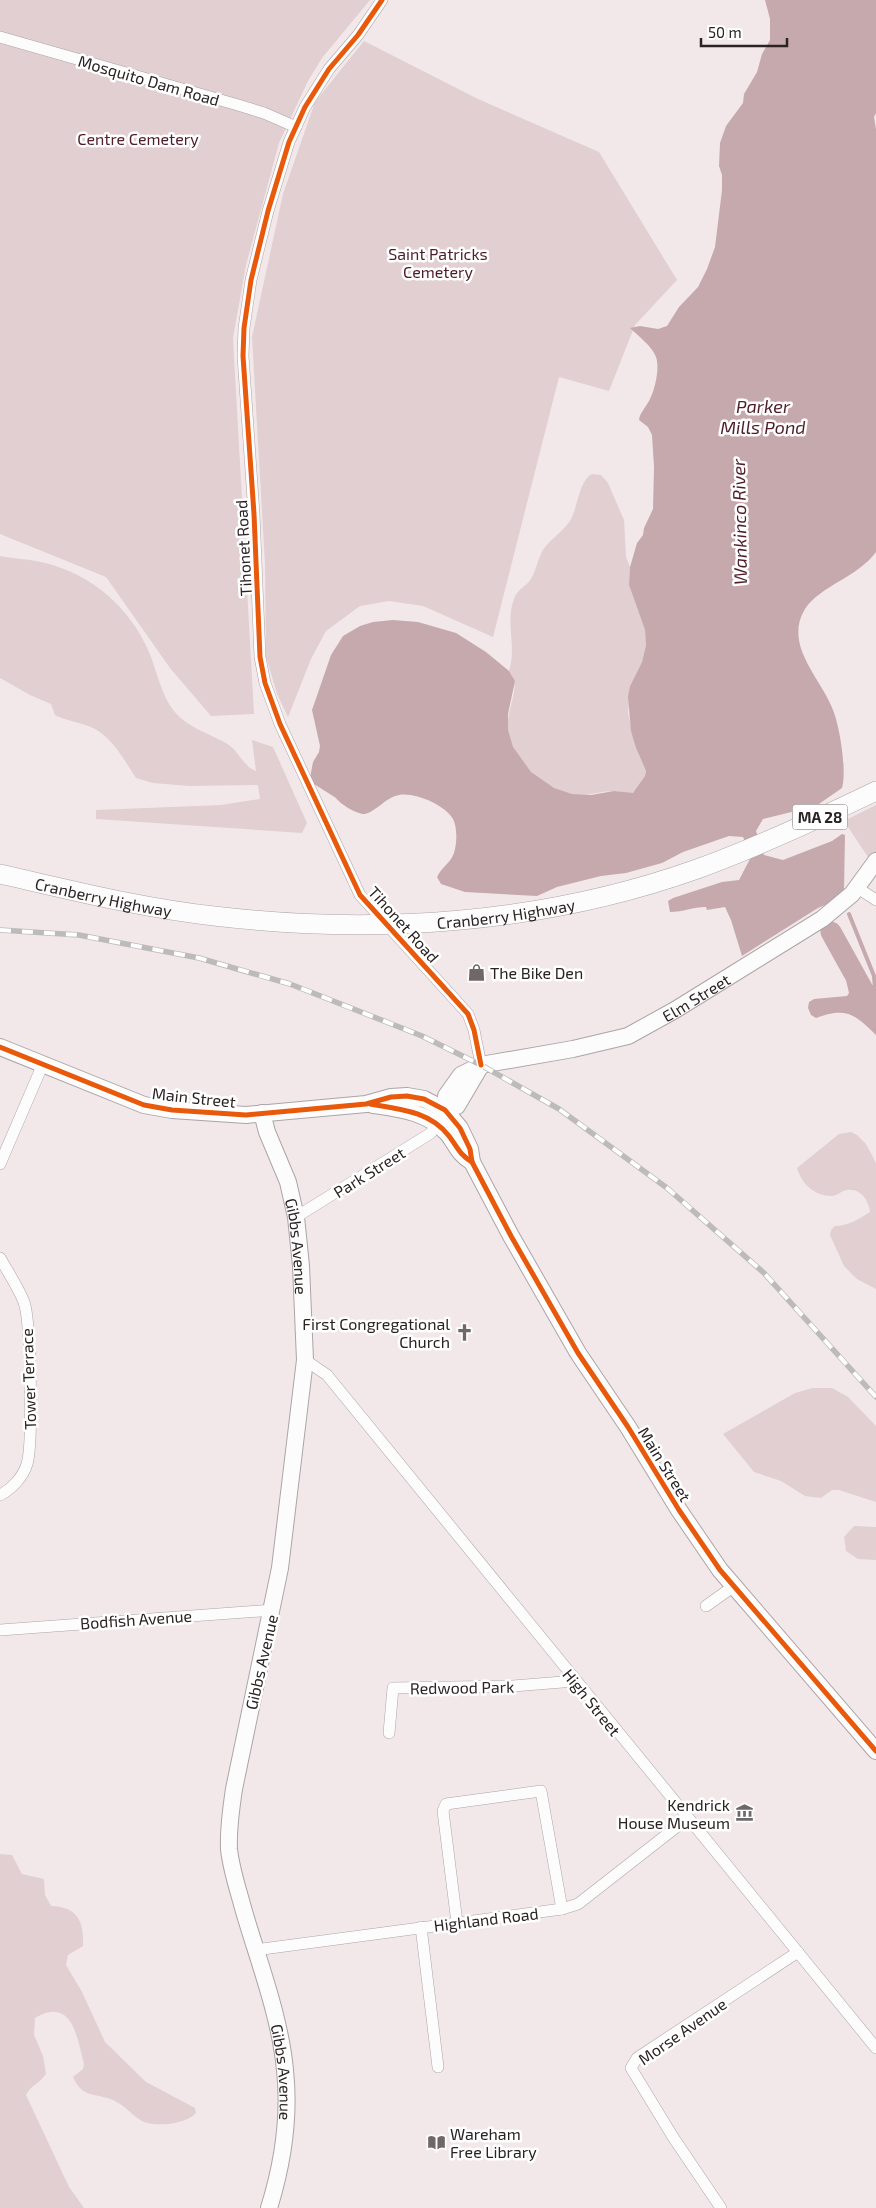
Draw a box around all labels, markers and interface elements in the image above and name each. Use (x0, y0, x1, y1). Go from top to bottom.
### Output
scale bar (701, 15, 787, 47)
text: 50 m (708, 23, 742, 41)
street label: Mosquito Dam Road (76, 51, 222, 109)
park label: Centre Cemetery (77, 129, 199, 148)
park label: Saint Patricks Cemetery (388, 244, 488, 281)
water label: Parker Mills Pond (720, 395, 806, 438)
water label: Wankinco River (727, 458, 751, 585)
street label: Tihonet Road (231, 500, 255, 596)
road number: MA 28 (792, 804, 848, 830)
street label: Cranberry Highway (33, 873, 174, 920)
street label: Tihonet Road (365, 882, 443, 966)
street label: Cranberry Highway (436, 894, 577, 931)
shop icon: The Bike Den (466, 962, 486, 982)
place label: The Bike Den (490, 963, 583, 982)
street label: Elm Street (659, 969, 733, 1025)
street label: Main Street (151, 1083, 237, 1111)
street label: Park Street (330, 1143, 408, 1201)
street label: Gibbs Avenue (282, 1196, 312, 1295)
place label: First Congregational Church (302, 1314, 450, 1351)
church icon: First Congregational Church (454, 1322, 474, 1342)
street label: Tower Terrace (17, 1328, 39, 1430)
street label: Main Street (635, 1423, 695, 1505)
street label: Bodfish Avenue (79, 1606, 193, 1632)
street label: Gibbs Avenue (241, 1613, 281, 1711)
street label: High Street (559, 1665, 625, 1739)
street label: Redwood Park (410, 1677, 514, 1697)
place label: Kendrick House Museum (618, 1795, 730, 1832)
museum icon: Kendrick House Museum (734, 1803, 754, 1823)
street label: Highland Road (433, 1903, 539, 1935)
street label: Morse Avenue (634, 1994, 730, 2068)
street label: Gibbs Avenue (268, 2022, 296, 2121)
place label: Wareham Free Library (450, 2124, 537, 2161)
library icon: Wareham Free Library (426, 2132, 446, 2152)

